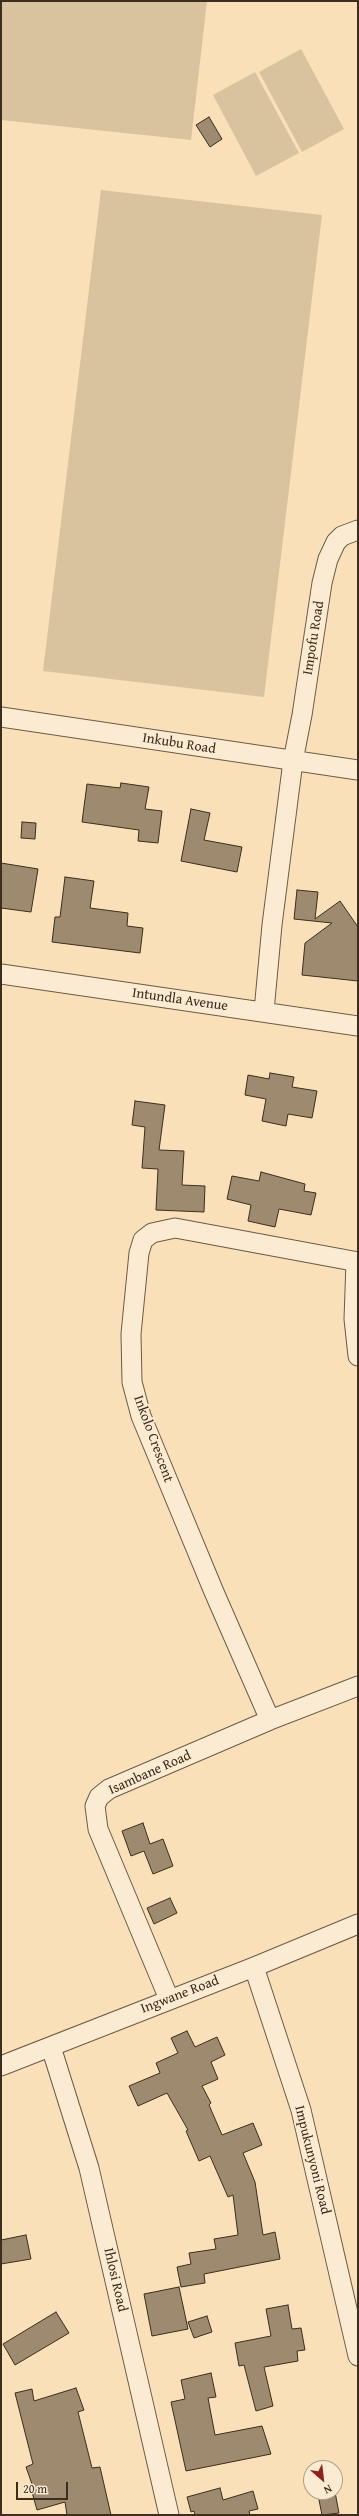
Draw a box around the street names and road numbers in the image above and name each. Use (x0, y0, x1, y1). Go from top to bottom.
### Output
street label: Impofu Road (300, 600, 328, 676)
street label: Inkubu Road (141, 730, 217, 758)
street label: Intundla Avenue (131, 985, 229, 1015)
street label: Inkolo Crescent (130, 1393, 176, 1485)
street label: Isambane Road (106, 1747, 194, 1799)
street label: Ingwane Road (139, 1972, 221, 2018)
street label: Impukunyoni Road (290, 2104, 334, 2216)
street label: Ihlosi Road (99, 2246, 131, 2314)

